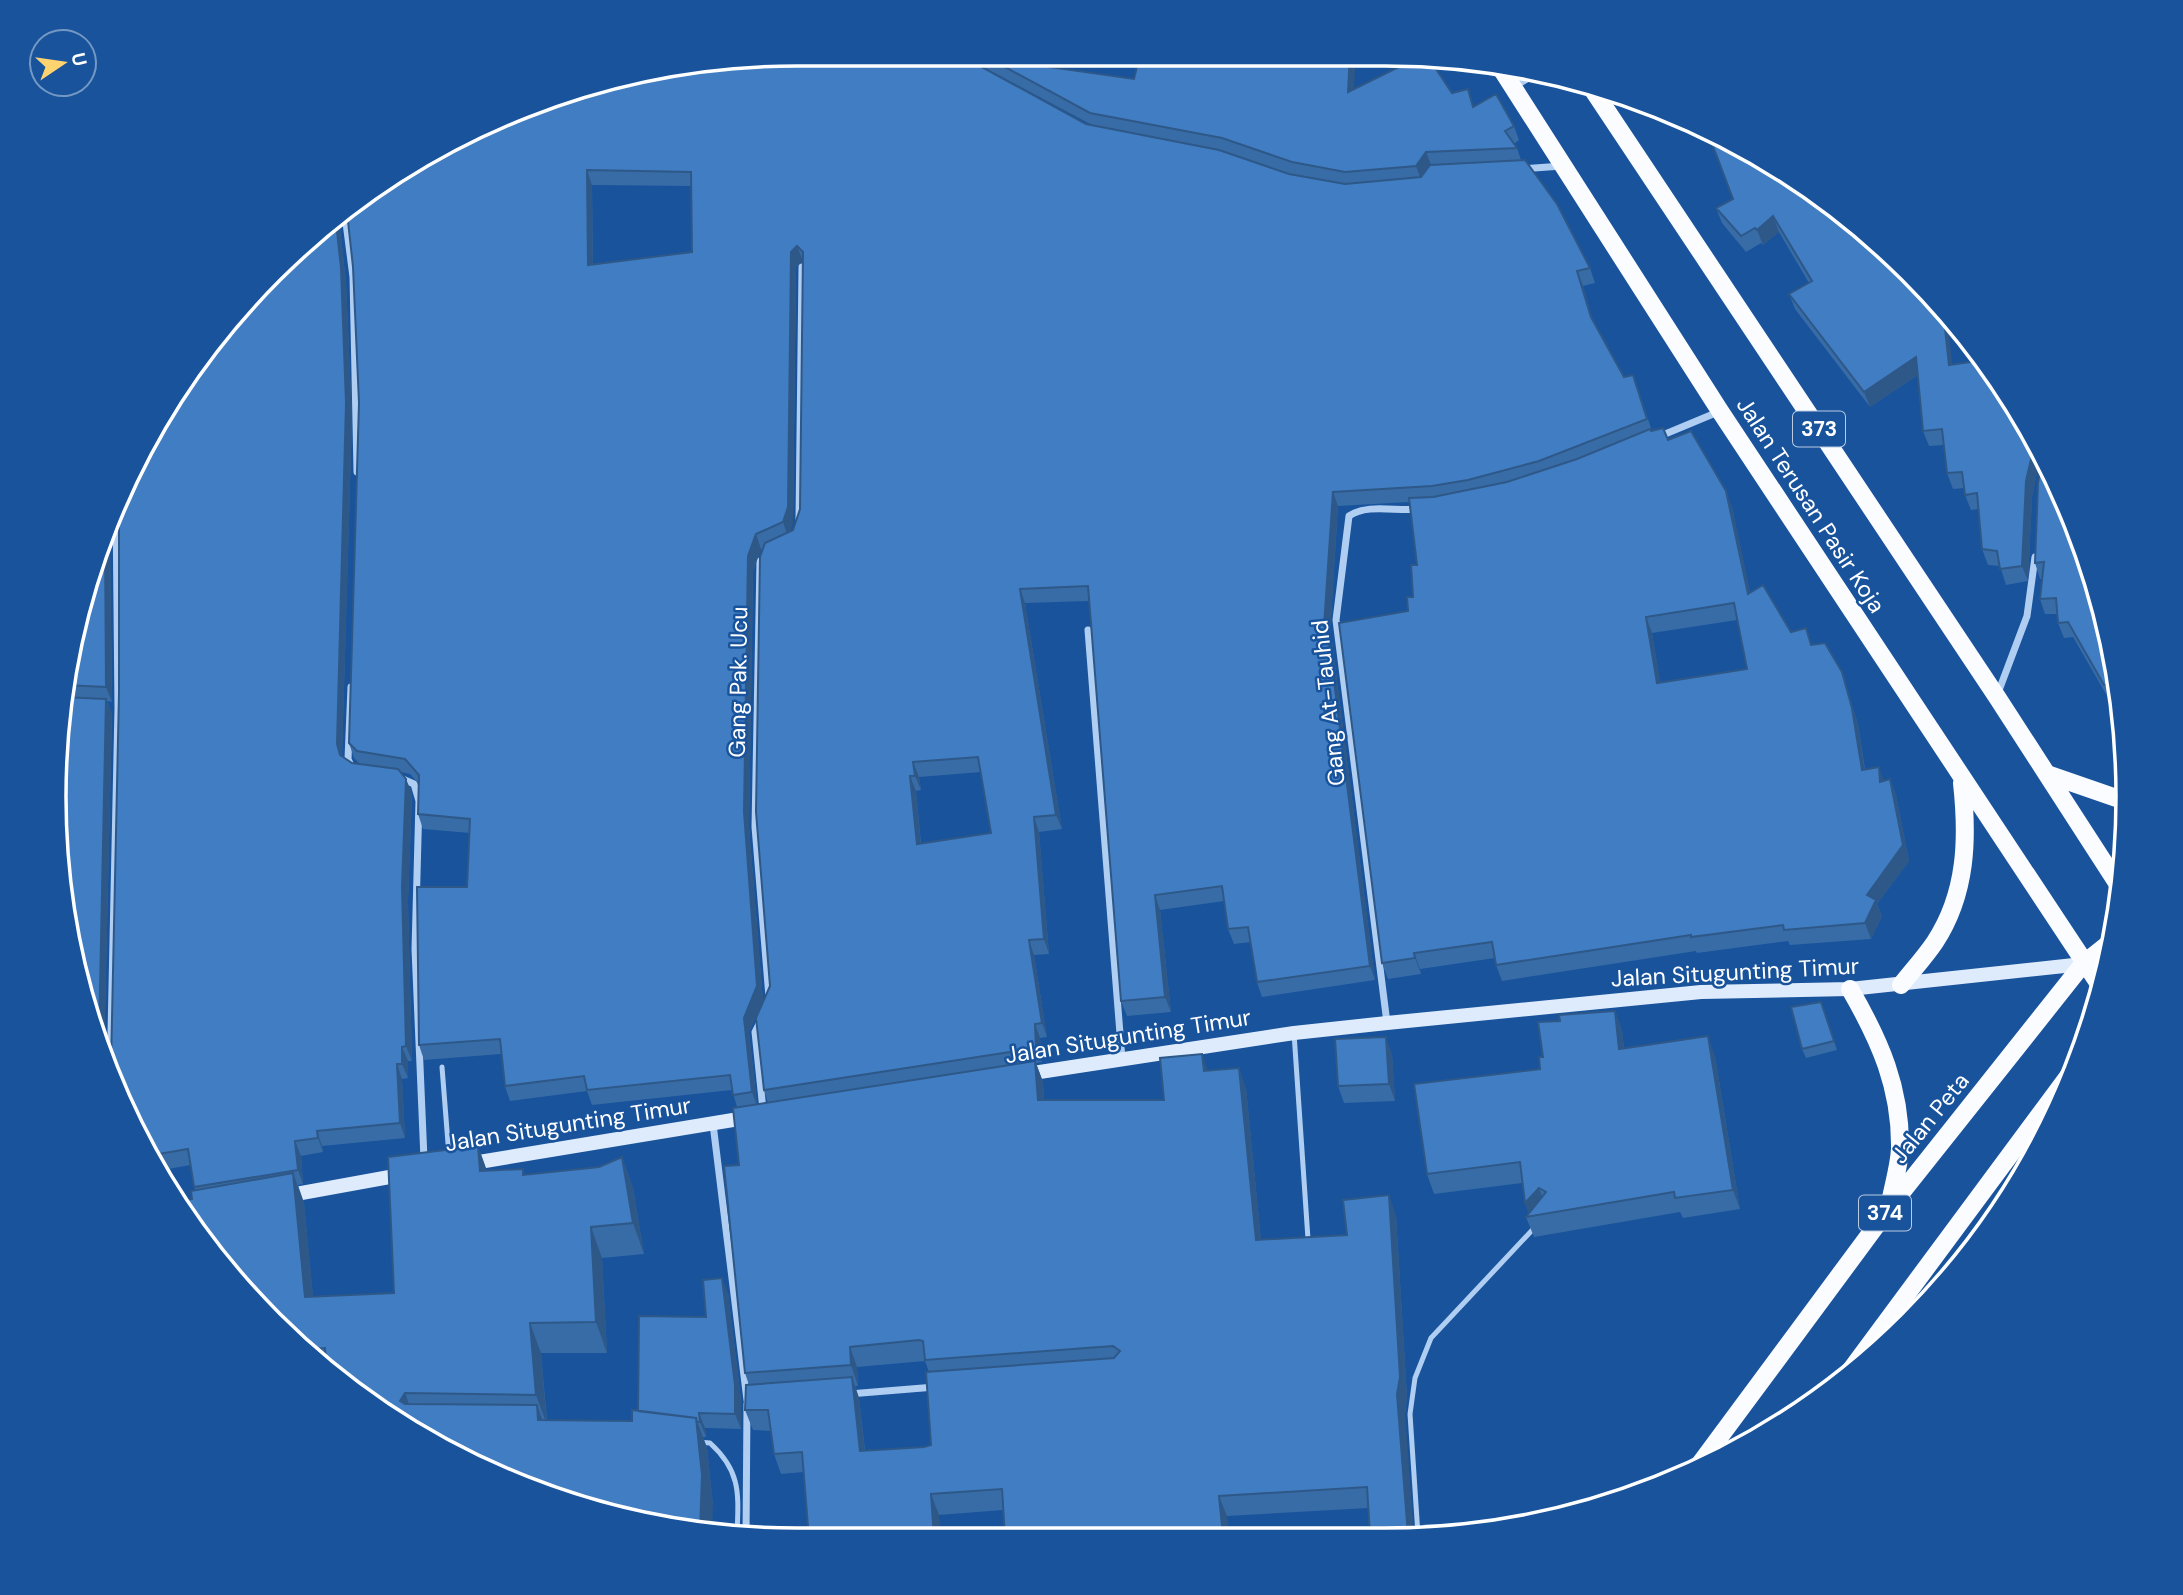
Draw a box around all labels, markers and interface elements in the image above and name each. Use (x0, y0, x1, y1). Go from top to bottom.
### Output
north arrow (28, 28, 98, 98)
text: U (65, 50, 93, 68)
street label: Jalan Terusan Pasir Koja (1730, 391, 1892, 619)
road number: 373 (1793, 412, 1845, 446)
street label: Gang Pak. Ucu (722, 606, 754, 758)
street label: Gang At-Tauhid (1304, 618, 1352, 788)
street label: Jalan Situgunting Timur (1610, 951, 1860, 993)
street label: Jalan Situgunting Timur (1003, 1002, 1253, 1070)
street label: Jalan Peta (1884, 1067, 1976, 1169)
street label: Jalan Situgunting Timur (443, 1090, 693, 1158)
road number: 374 (1859, 1196, 1911, 1230)

